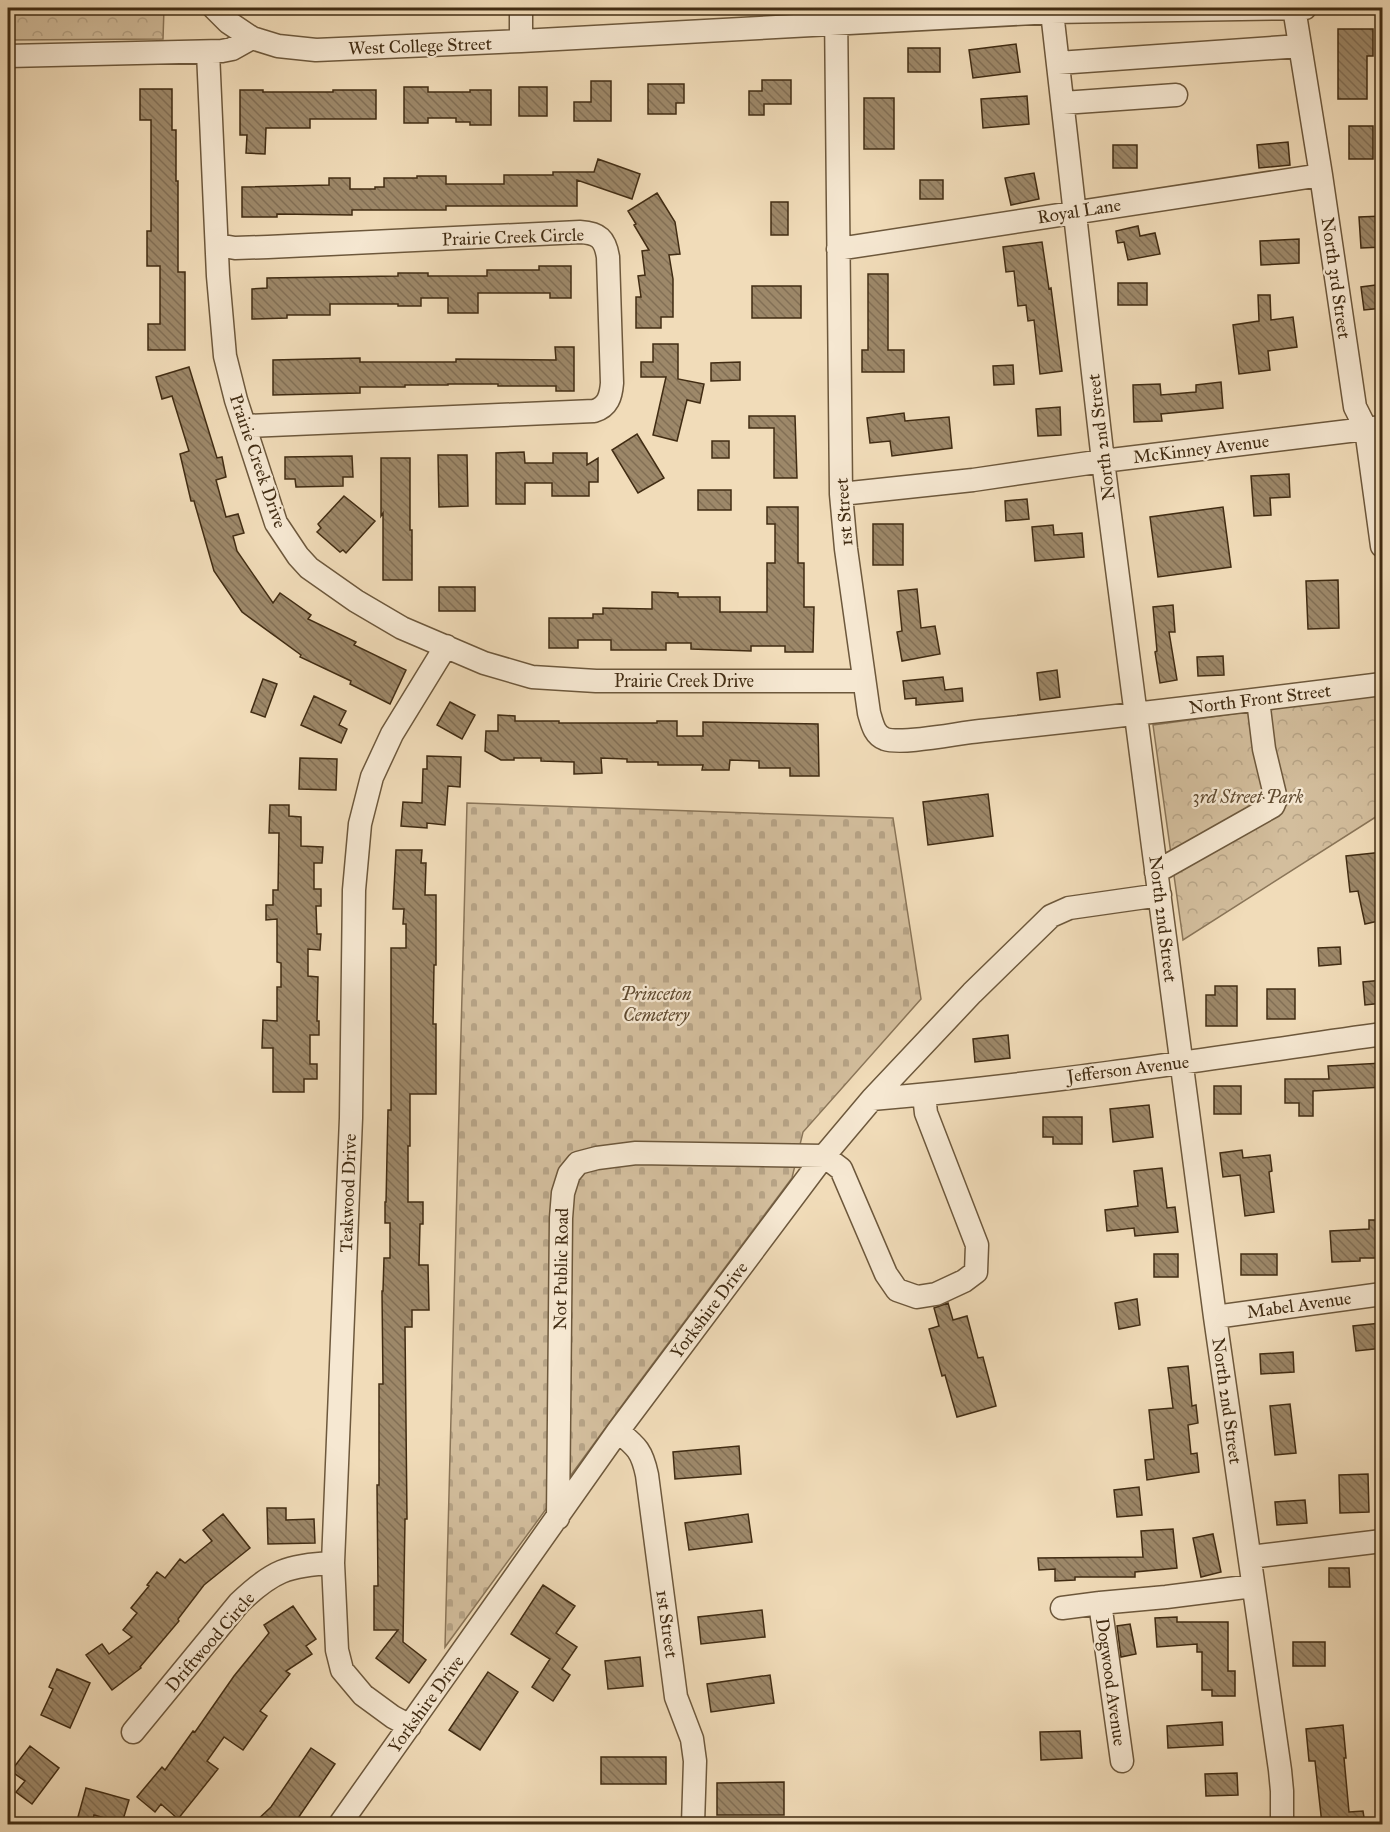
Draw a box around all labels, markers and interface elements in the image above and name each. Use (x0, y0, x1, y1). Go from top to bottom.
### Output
street label: West College Street (348, 32, 493, 61)
street label: Royal Lane (1036, 194, 1122, 228)
street label: North 3rd Street (1317, 216, 1356, 341)
street label: Prairie Creek Circle (441, 224, 585, 250)
street label: North 2nd Street (1082, 372, 1120, 502)
street label: Prairie Creek Drive (225, 391, 291, 531)
street label: McKinney Avenue (1132, 430, 1270, 468)
street label: 1st Street (831, 476, 857, 547)
street label: Prairie Creek Drive (614, 670, 754, 692)
street label: North Front Street (1188, 679, 1333, 719)
park label: 3rd Street Park (1193, 786, 1303, 808)
street label: North 2nd Street (1144, 854, 1182, 984)
park label: Princeton Cemetery (620, 983, 692, 1026)
street label: Jefferson Avenue (1064, 1051, 1190, 1089)
street label: Teakwood Drive (335, 1133, 361, 1253)
street label: Not Public Road (549, 1208, 573, 1330)
street label: Yorkshire Drive (665, 1257, 753, 1363)
street label: Mabel Avenue (1245, 1287, 1353, 1323)
street label: North 2nd Street (1207, 1336, 1247, 1466)
street label: Driftwood Circle (161, 1588, 259, 1696)
street label: 1st Street (651, 1588, 683, 1660)
street label: Dogwood Avenue (1090, 1617, 1131, 1748)
street label: Yorkshire Drive (383, 1651, 469, 1757)

